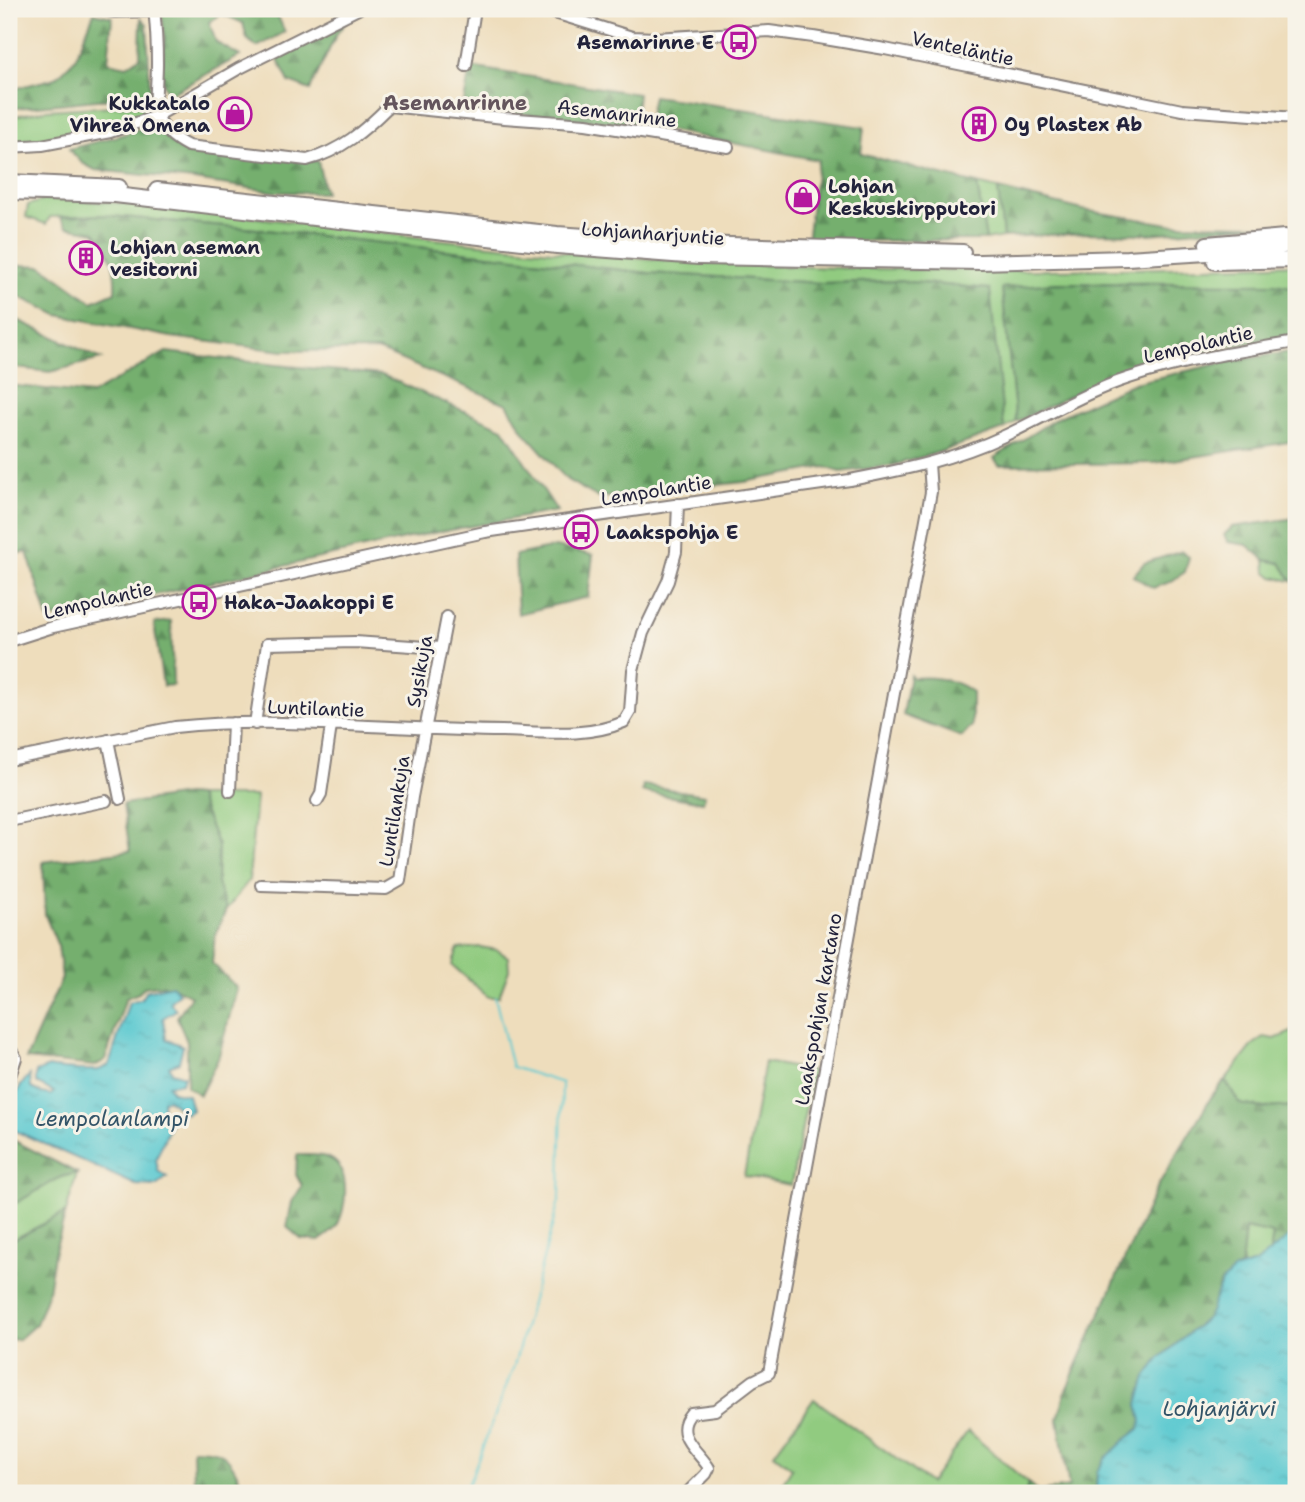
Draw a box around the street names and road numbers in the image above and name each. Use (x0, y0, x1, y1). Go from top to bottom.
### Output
street label: Venteläntie (909, 25, 1017, 72)
street label: Asemanrinne (556, 94, 678, 133)
street label: Lohjanharjuntie (580, 216, 726, 251)
street label: Lempolantie (1141, 320, 1255, 369)
street label: Lempolantie (599, 469, 713, 512)
street label: Lempolantie (41, 576, 155, 625)
street label: Sysikuja (401, 633, 438, 709)
street label: Luntilantie (267, 694, 365, 723)
street label: Luntilankuja (373, 753, 416, 869)
street label: Laakspohjan kartano (789, 911, 848, 1107)

